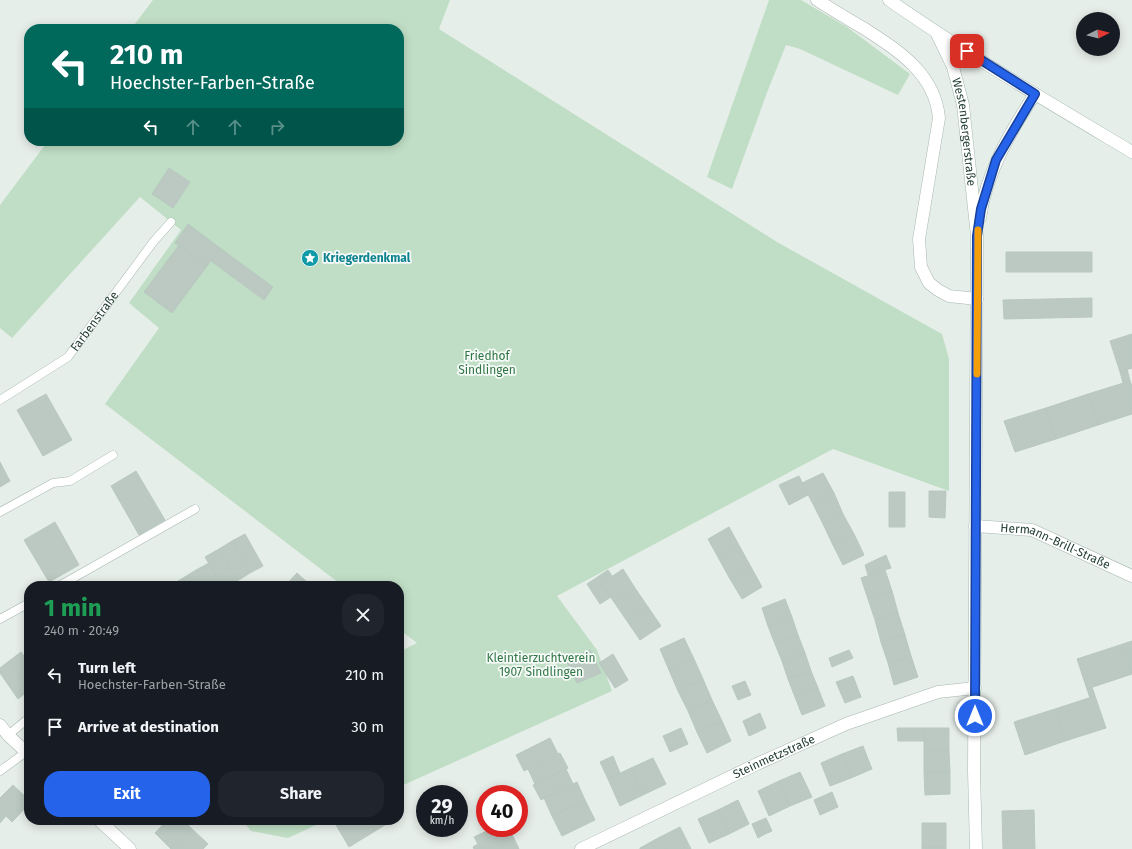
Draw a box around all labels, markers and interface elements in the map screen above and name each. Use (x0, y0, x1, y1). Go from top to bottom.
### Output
north arrow (1076, 12, 1120, 56)
map controls (1076, 12, 1120, 56)
pin (950, 34, 984, 68)
text: 210 m (110, 38, 184, 71)
icon: left (44, 40, 96, 92)
icon: arrive (956, 40, 978, 62)
text: Hoechster-Farben-Straße (110, 72, 315, 94)
street label: Westenbergerstraße (949, 76, 979, 187)
icon: left (140, 116, 162, 138)
icon: ahead (182, 116, 204, 138)
icon: ahead (224, 116, 246, 138)
icon: right (266, 116, 288, 138)
place icon: Kriegerdenkmal (300, 248, 320, 268)
place label: Kriegerdenkmal (323, 251, 411, 265)
street label: Farbenstraße (68, 288, 121, 354)
park label: Friedhof Sindlingen (458, 349, 516, 377)
street label: Hermann-Brill-Straße (1000, 521, 1113, 572)
text: 1 min (44, 594, 102, 622)
button: close (342, 594, 384, 636)
text: 240 m · 20:49 (44, 623, 119, 638)
park label: Kleintierzuchtverein 1907 Sindlingen (486, 651, 596, 679)
text: Turn left (78, 659, 136, 677)
icon: left (44, 664, 66, 686)
text: 210 m (345, 666, 384, 684)
text: Hoechster-Farben-Straße (78, 677, 226, 692)
position arrow (954, 695, 996, 737)
icon: arrive (44, 716, 66, 738)
text: Arrive at destination (78, 718, 219, 736)
text: 30 m (351, 718, 384, 736)
street label: Steinmetzstraße (731, 732, 817, 781)
button: Exit (44, 771, 210, 817)
button: Share (218, 771, 384, 817)
speed limit sign: 40 (476, 785, 528, 837)
text: 29 (431, 794, 453, 818)
text: km/h (430, 815, 454, 827)

